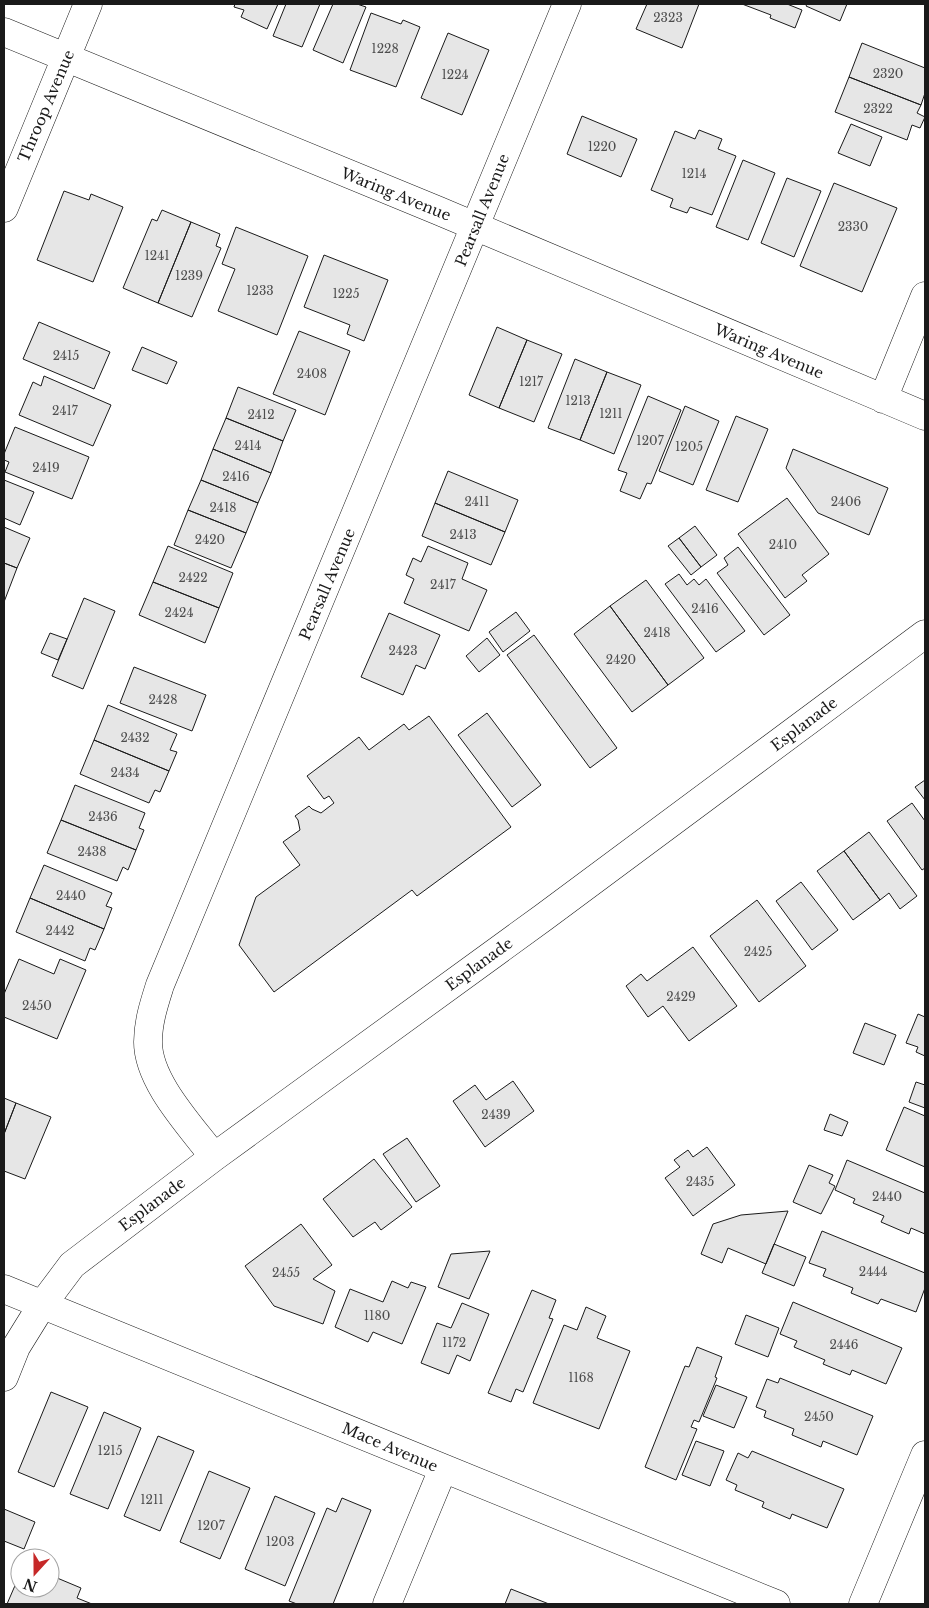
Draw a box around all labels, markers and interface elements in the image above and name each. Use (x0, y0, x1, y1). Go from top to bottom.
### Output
house number: 2323 (653, 10, 683, 25)
house number: 1228 (371, 41, 399, 56)
street label: Throop Avenue (14, 47, 78, 165)
house number: 2320 (873, 66, 903, 81)
house number: 1224 (441, 67, 469, 82)
house number: 2322 (863, 101, 893, 116)
house number: 1220 (588, 139, 616, 154)
street label: Pearsall Avenue (451, 151, 513, 269)
street label: Waring Avenue (337, 163, 454, 225)
house number: 1214 (681, 166, 707, 181)
house number: 2330 (838, 219, 868, 234)
house number: 1241 (144, 248, 170, 263)
house number: 1239 (175, 268, 203, 283)
house number: 1233 (246, 283, 274, 298)
house number: 1225 (333, 286, 360, 301)
street label: Waring Avenue (711, 319, 827, 383)
house number: 2415 (53, 348, 79, 363)
house number: 2408 (297, 366, 327, 381)
house number: 1217 (519, 374, 544, 389)
house number: 1213 (565, 393, 591, 408)
house number: 2417 (52, 403, 79, 418)
house number: 1211 (599, 406, 623, 421)
house number: 2412 (247, 407, 275, 422)
house number: 1207 (636, 433, 665, 448)
house number: 2414 (235, 438, 261, 453)
house number: 1205 (675, 439, 703, 454)
house number: 2419 (32, 460, 60, 475)
house number: 2416 (222, 469, 250, 484)
house number: 2411 (464, 494, 490, 509)
house number: 2406 (831, 494, 862, 509)
house number: 2418 (209, 500, 237, 515)
street label: Pearsall Avenue (295, 525, 359, 643)
house number: 2413 (449, 527, 477, 542)
house number: 2420 (195, 532, 225, 547)
house number: 2410 (769, 537, 797, 552)
house number: 2422 (178, 570, 208, 585)
house number: 2417 (430, 577, 457, 592)
house number: 2416 (691, 601, 719, 616)
house number: 2424 (165, 605, 193, 620)
house number: 2418 (643, 625, 671, 640)
house number: 2423 (388, 643, 418, 658)
house number: 2420 (606, 652, 636, 667)
house number: 2428 (148, 692, 178, 707)
street label: Esplanade (767, 693, 841, 755)
house number: 2432 (120, 730, 150, 745)
house number: 2434 (111, 765, 139, 780)
house number: 2436 (88, 809, 118, 824)
house number: 2438 (77, 844, 107, 859)
house number: 2440 (56, 888, 86, 903)
house number: 2442 (46, 923, 74, 938)
street label: Esplanade (442, 933, 516, 995)
house number: 2425 (744, 944, 772, 959)
house number: 2429 (666, 989, 696, 1004)
house number: 2450 (22, 998, 52, 1013)
house number: 2439 (481, 1107, 511, 1122)
street label: Esplanade (115, 1173, 189, 1235)
house number: 2435 (686, 1174, 714, 1189)
house number: 2440 (872, 1189, 902, 1204)
house number: 2444 (859, 1264, 887, 1279)
house number: 2455 (272, 1265, 300, 1280)
house number: 1180 (364, 1308, 390, 1323)
house number: 1172 (442, 1335, 466, 1350)
house number: 2446 (829, 1337, 859, 1352)
house number: 1168 (568, 1370, 594, 1385)
house number: 2450 (804, 1409, 834, 1424)
street label: Mace Avenue (339, 1418, 441, 1476)
house number: 1215 (98, 1443, 123, 1458)
house number: 1211 (140, 1492, 164, 1507)
house number: 1207 (197, 1518, 226, 1533)
house number: 1203 (266, 1534, 294, 1549)
north arrow (10, 1548, 60, 1598)
text: N (21, 1574, 40, 1596)

